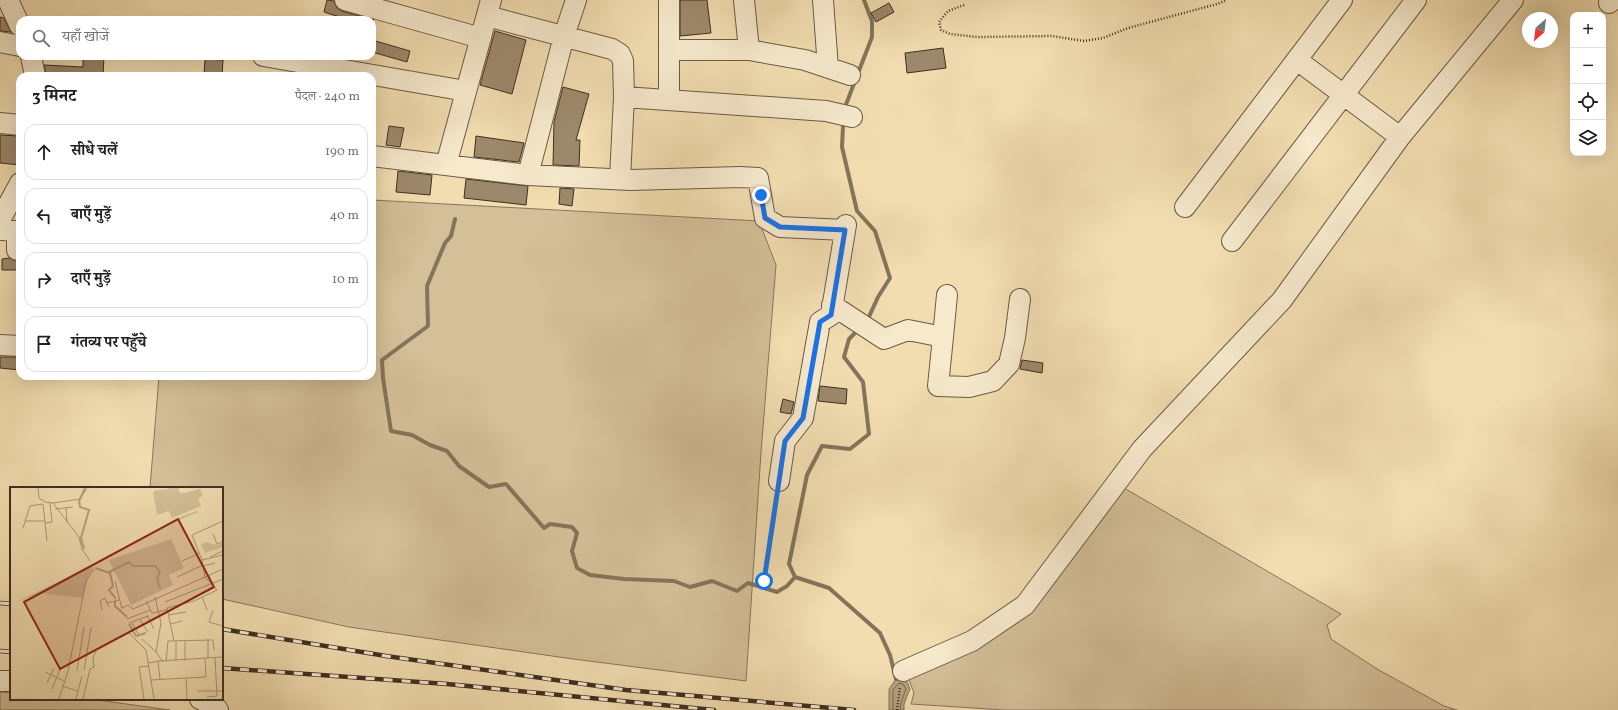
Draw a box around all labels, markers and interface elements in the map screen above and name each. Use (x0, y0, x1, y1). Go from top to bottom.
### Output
north arrow (1522, 12, 1558, 48)
map controls (1570, 12, 1606, 156)
button: + (1570, 12, 1606, 48)
search box (16, 16, 376, 60)
icon: search (30, 27, 52, 49)
text: यहाँ खोजें (62, 27, 109, 48)
button: − (1570, 48, 1606, 84)
button: locate (1570, 84, 1606, 120)
text: 3 मिनट (32, 85, 76, 108)
text: पैदल · 240 m (295, 88, 360, 106)
button: layers (1570, 120, 1606, 156)
icon: ahead (33, 141, 55, 163)
text: सीधे चलें (71, 141, 118, 162)
text: 190 m (325, 143, 359, 161)
route end (752, 186, 770, 204)
icon: left (33, 205, 55, 227)
text: बाएँ मुड़ें (71, 205, 111, 226)
text: 40 m (330, 207, 359, 225)
icon: right (33, 269, 55, 291)
text: दाएँ मुड़ें (71, 269, 111, 290)
text: 10 m (332, 271, 359, 289)
icon: arrive (33, 333, 55, 355)
text: गंतव्य पर पहुँचे (71, 333, 146, 354)
inset map (10, 487, 223, 700)
route start (755, 572, 773, 590)

